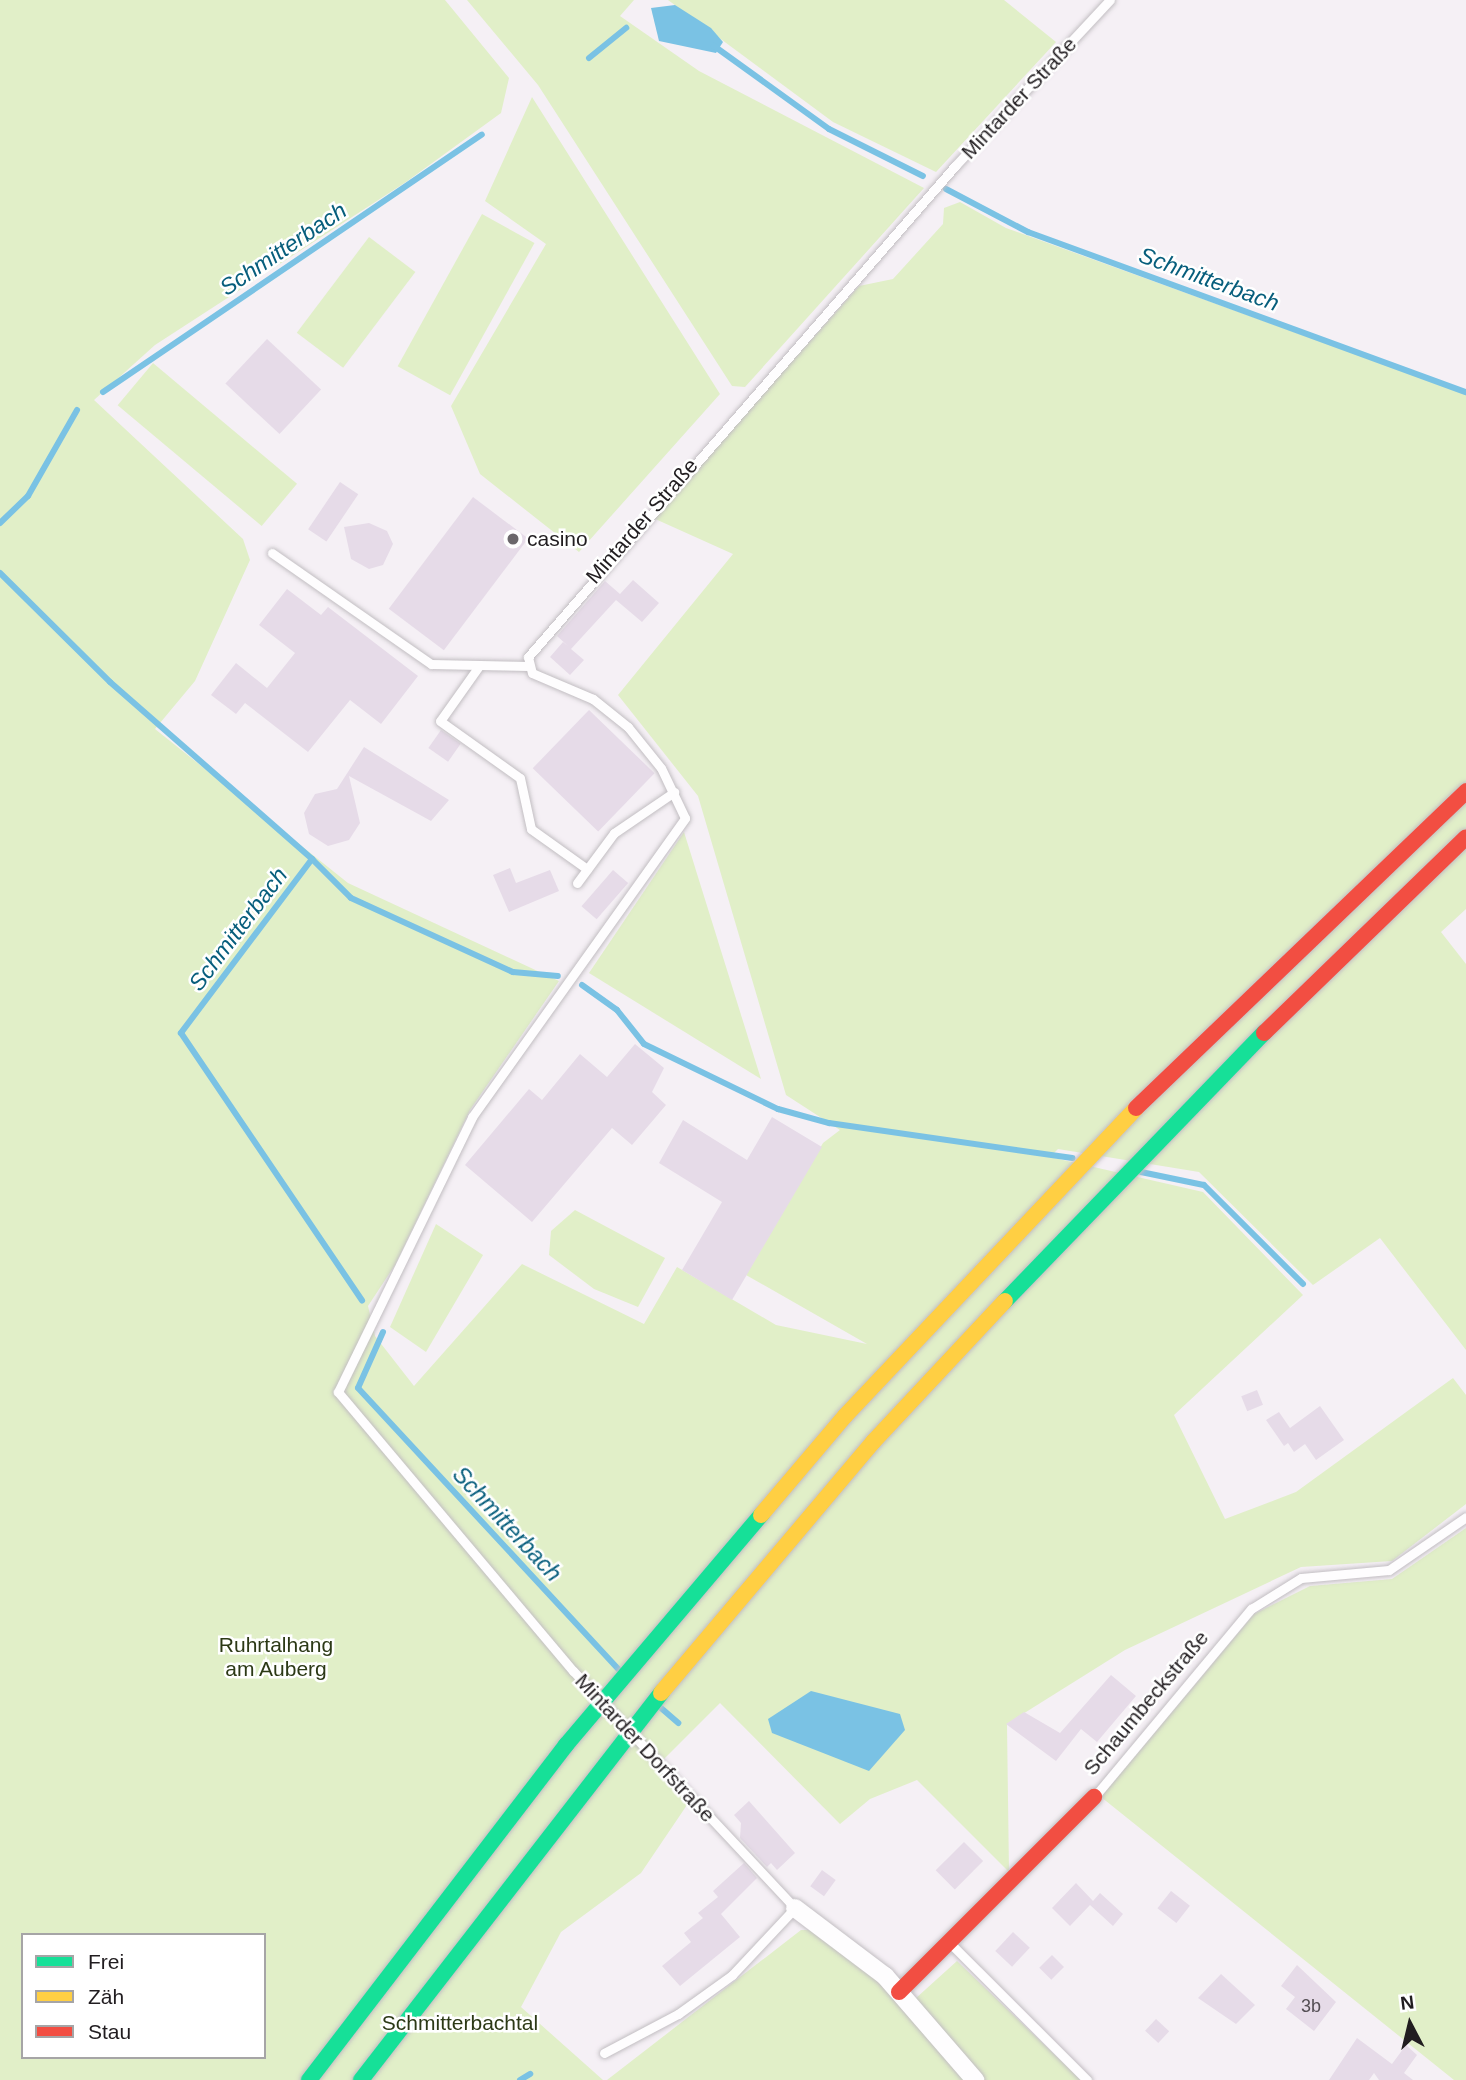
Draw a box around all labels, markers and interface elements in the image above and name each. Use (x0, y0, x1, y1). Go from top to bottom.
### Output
street label: Mintarder Straße (956, 32, 1082, 164)
water label: Schmitterbach (214, 196, 352, 302)
water label: Schmitterbach (1135, 241, 1283, 317)
street label: Mintarder Straße (581, 453, 703, 589)
place label: casino (527, 526, 588, 552)
marker: casino (505, 531, 521, 547)
water label: Schmitterbach (183, 862, 293, 996)
water label: Schmitterbach (447, 1461, 567, 1587)
street label: Schaumbeckstraße (1078, 1626, 1214, 1780)
park label: Ruhrtalhang am Auberg (219, 1632, 333, 1682)
street label: Mintarder Dorfstraße (570, 1669, 720, 1827)
legend (21, 1933, 266, 2059)
text: Frei (88, 1950, 124, 1973)
text: Zäh (88, 1985, 124, 2008)
north arrow (1375, 1989, 1445, 2059)
text: N (1399, 1991, 1415, 2014)
house number: 3b (1301, 1995, 1321, 2017)
park label: Schmitterbachtal (382, 2010, 538, 2036)
text: Stau (88, 2020, 131, 2043)

